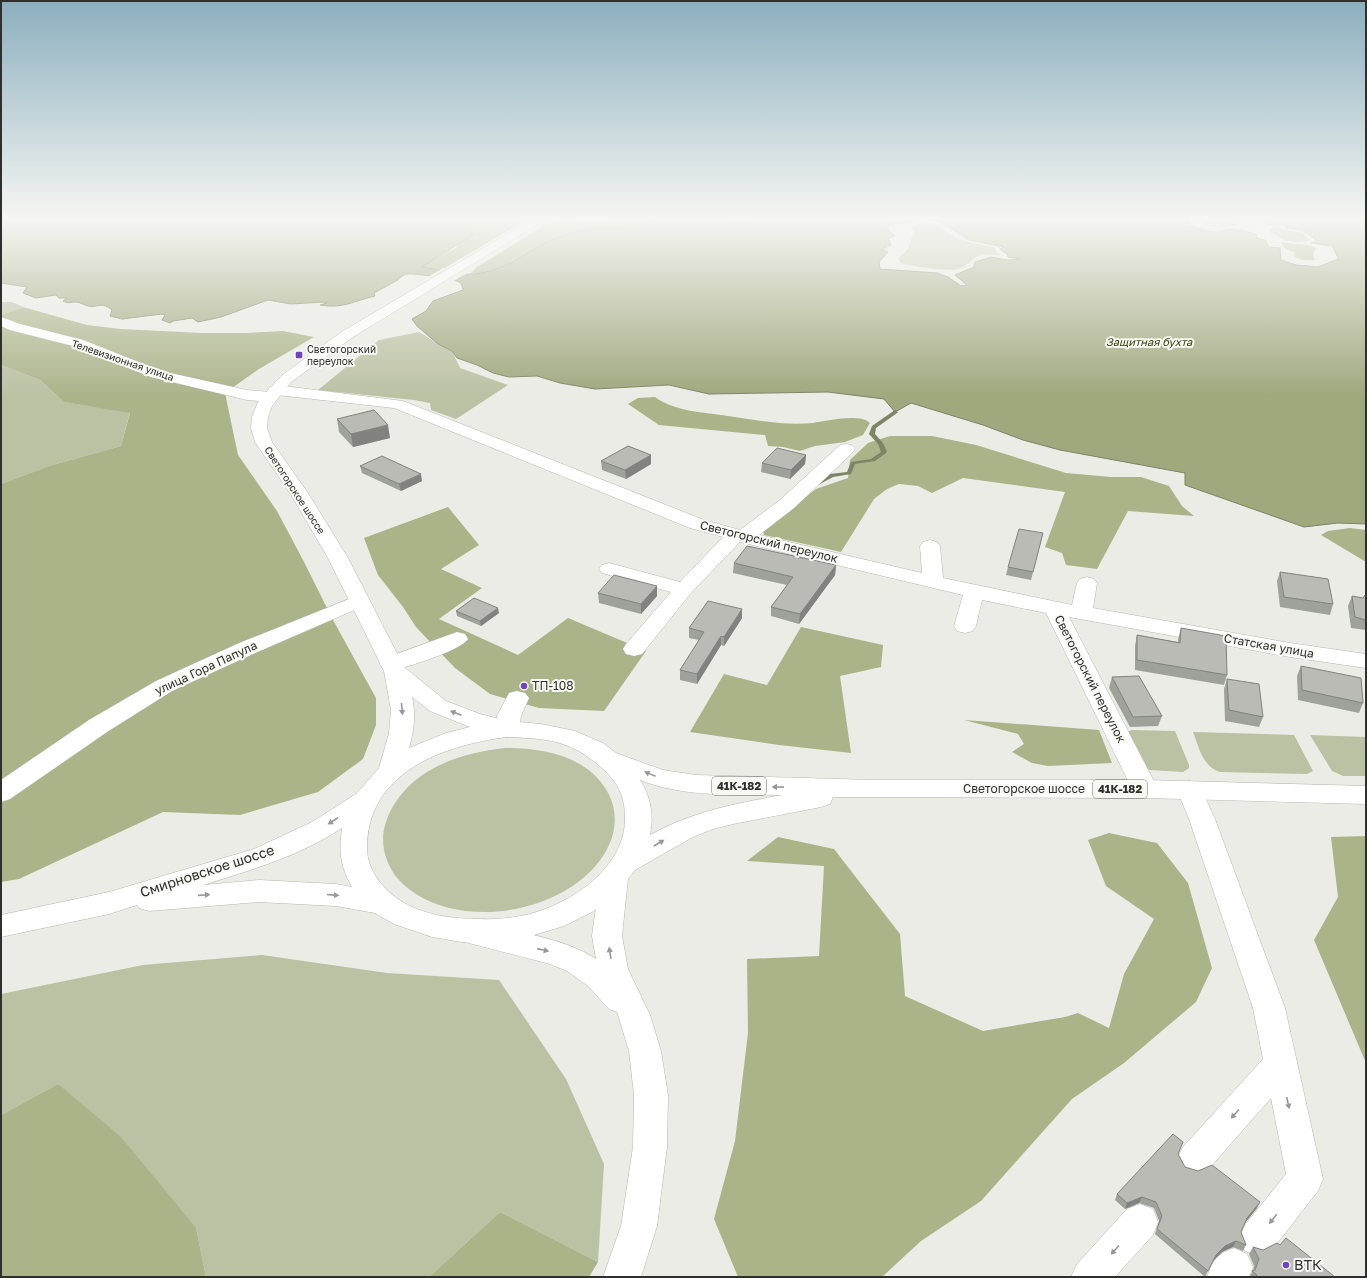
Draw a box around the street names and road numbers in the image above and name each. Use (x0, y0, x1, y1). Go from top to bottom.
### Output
street label: Телевизионная улица (70, 337, 176, 383)
street label: Светогорское шоссе (262, 444, 328, 536)
street label: Светогорский переулок (699, 517, 840, 566)
street label: Светогорский переулок (1052, 612, 1129, 745)
street label: Статская улица (1223, 630, 1315, 661)
street label: улица Гора Папула (152, 637, 259, 698)
road number: 41К-182 (712, 777, 766, 795)
road number: 41К-182 (1093, 780, 1147, 798)
street label: Светогорское шоссе (963, 781, 1085, 796)
street label: Смирновское шоссе (138, 841, 276, 900)

